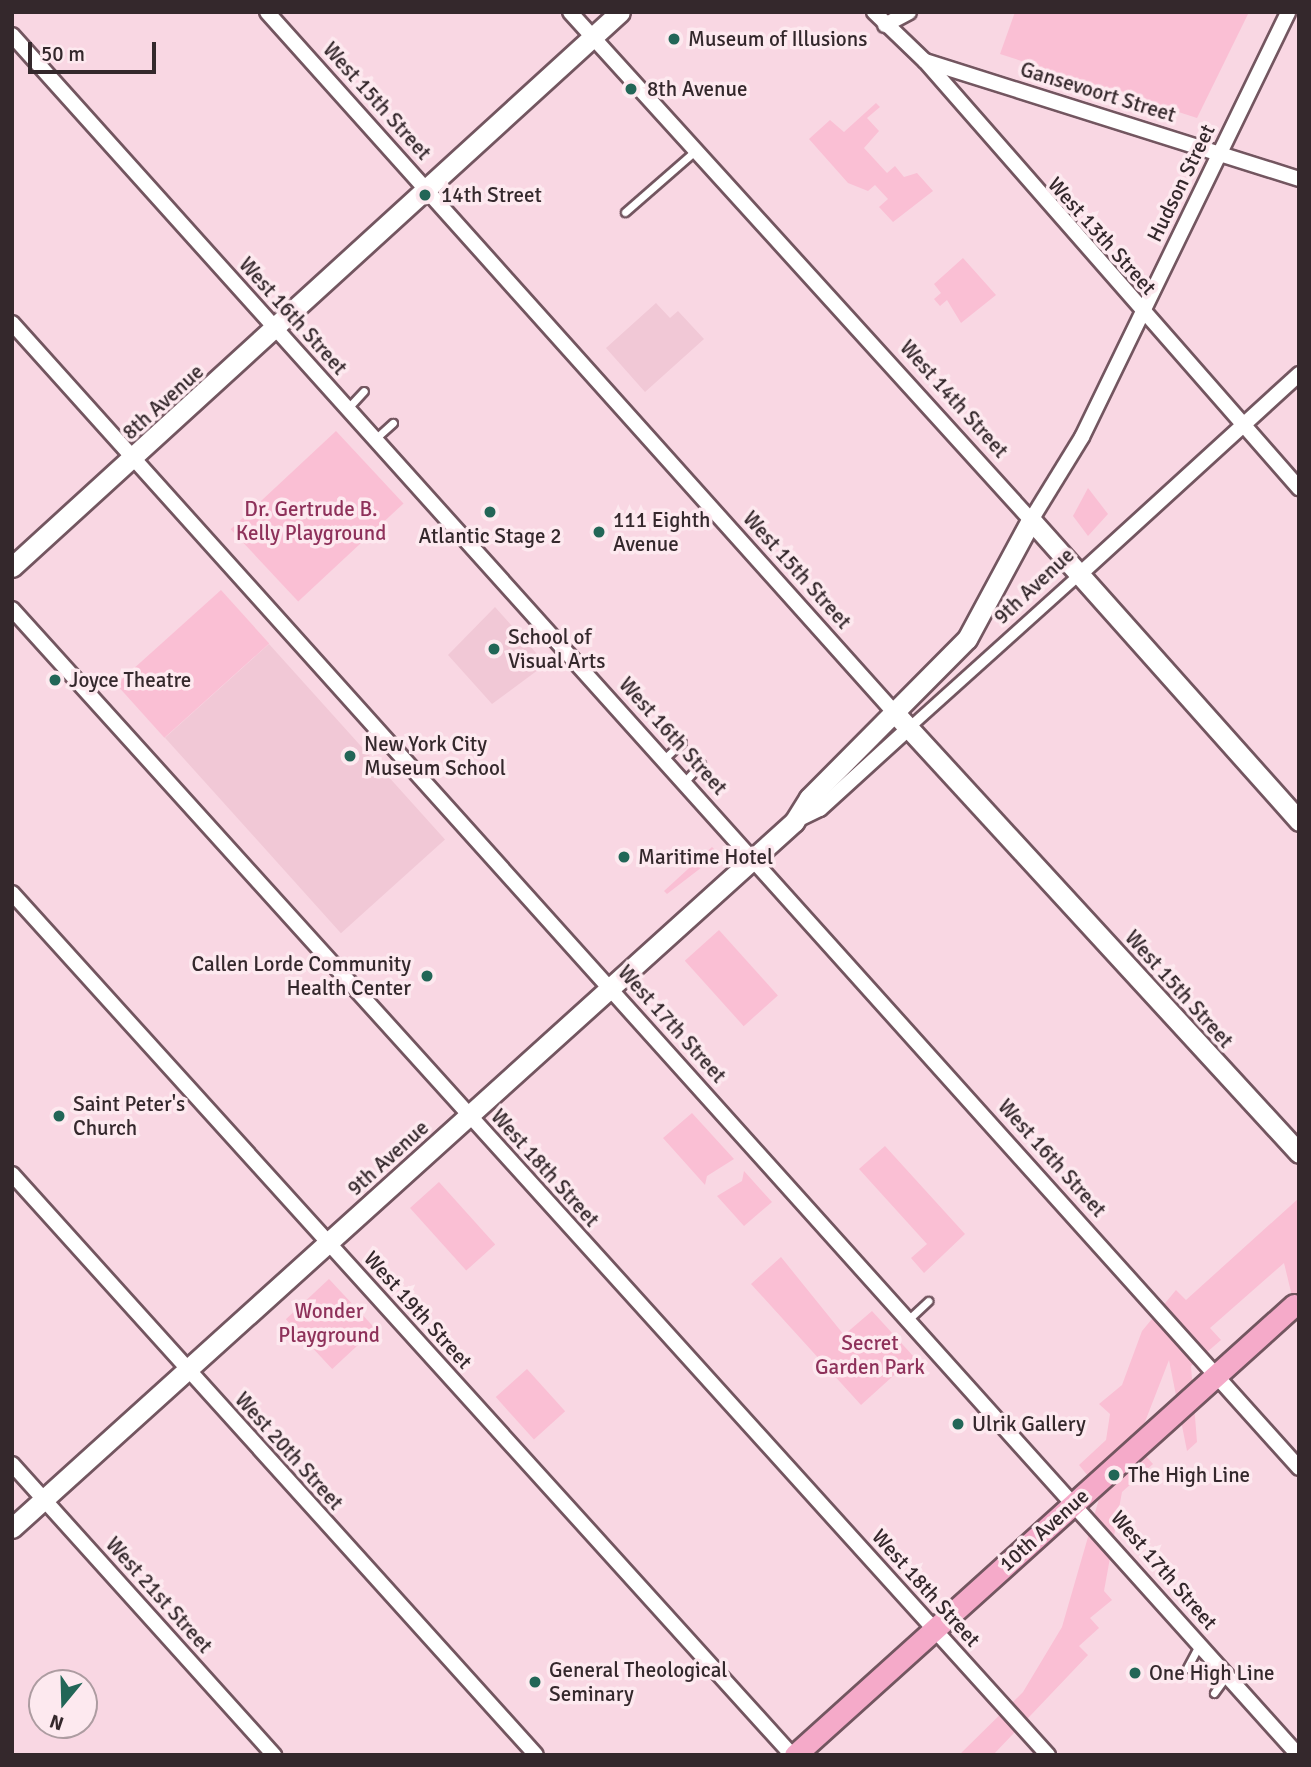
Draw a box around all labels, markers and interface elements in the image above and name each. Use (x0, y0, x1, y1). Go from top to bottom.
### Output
place label: Museum of Illusions (688, 26, 867, 52)
scale bar (32, 28, 159, 72)
marker: Museum of Illusions (666, 31, 682, 47)
street label: West 15th Street (318, 37, 436, 165)
text: 50 m (41, 41, 85, 67)
street label: Gansevoort Street (1017, 56, 1179, 128)
place label: 8th Avenue (647, 76, 747, 102)
marker: 8th Avenue (621, 79, 641, 99)
street label: Hudson Street (1142, 120, 1220, 246)
street label: West 13th Street (1043, 172, 1161, 300)
place label: 14th Street (441, 182, 542, 208)
marker: 14th Street (415, 185, 435, 205)
street label: West 16th Street (234, 252, 352, 380)
street label: West 14th Street (895, 335, 1013, 463)
street label: 8th Avenue (117, 359, 209, 445)
park label: Dr. Gertrude B. Kelly Playground (236, 496, 386, 546)
marker: Atlantic Stage 2 (482, 504, 498, 520)
street label: West 15th Street (738, 506, 856, 634)
place label: 111 Eighth Avenue (613, 507, 711, 557)
place label: Atlantic Stage 2 (419, 523, 561, 549)
marker: 111 Eighth Avenue (591, 524, 607, 540)
street label: 9th Avenue (989, 543, 1079, 629)
place label: School of Visual Arts (508, 624, 605, 674)
marker: School of Visual Arts (486, 641, 502, 657)
place label: Joyce Theatre (69, 667, 191, 693)
marker: Joyce Theatre (47, 672, 63, 688)
street label: West 16th Street (614, 672, 732, 800)
place label: New York City Museum School (364, 731, 506, 781)
marker: New York City Museum School (342, 748, 358, 764)
place label: Maritime Hotel (638, 844, 773, 870)
marker: Maritime Hotel (616, 849, 632, 865)
street label: West 15th Street (1120, 925, 1238, 1053)
place label: Callen Lorde Community Health Center (191, 951, 411, 1001)
street label: West 17th Street (613, 960, 731, 1088)
marker: Callen Lorde Community Health Center (417, 966, 437, 986)
place label: Saint Peter's Church (73, 1091, 185, 1141)
street label: West 16th Street (993, 1094, 1111, 1222)
street label: West 18th Street (486, 1104, 604, 1232)
marker: Saint Peter's Church (51, 1108, 67, 1124)
street label: 9th Avenue (342, 1115, 434, 1201)
street label: West 19th Street (359, 1246, 477, 1374)
park label: Wonder Playground (278, 1298, 380, 1348)
park label: Secret Garden Park (815, 1330, 925, 1380)
street label: West 20th Street (230, 1387, 348, 1515)
place label: Ulrik Gallery (972, 1411, 1086, 1437)
marker: Ulrik Gallery (950, 1416, 966, 1432)
place label: The High Line (1128, 1462, 1250, 1488)
marker: The High Line (1106, 1467, 1122, 1483)
street label: 10th Avenue (994, 1483, 1094, 1577)
street label: West 17th Street (1105, 1505, 1223, 1635)
street label: West 18th Street (867, 1524, 985, 1652)
street label: West 21st Street (100, 1532, 218, 1658)
place label: General Theological Seminary (549, 1657, 727, 1707)
place label: One High Line (1149, 1660, 1275, 1686)
marker: One High Line (1127, 1665, 1143, 1681)
north arrow (28, 1669, 98, 1739)
marker: General Theological Seminary (527, 1674, 543, 1690)
text: N (47, 1708, 67, 1735)

